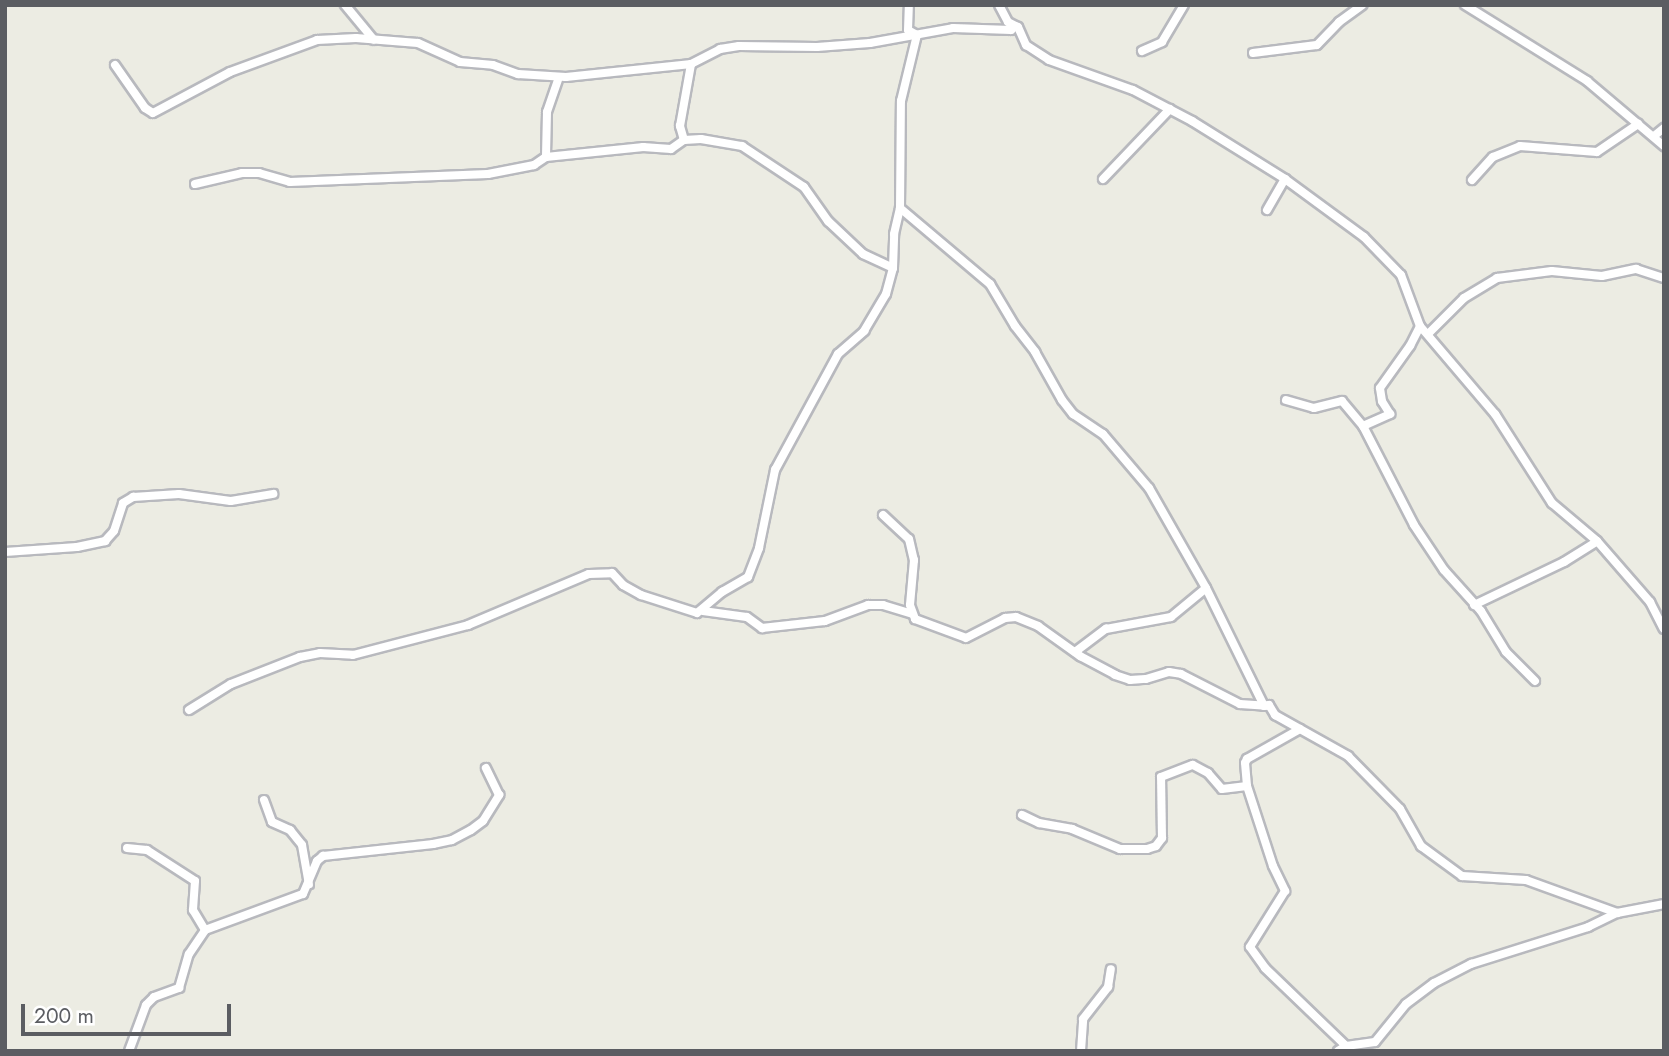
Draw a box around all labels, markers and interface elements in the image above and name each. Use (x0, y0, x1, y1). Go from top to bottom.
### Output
scale bar (24, 990, 234, 1034)
text: 200 m (34, 1001, 94, 1031)

